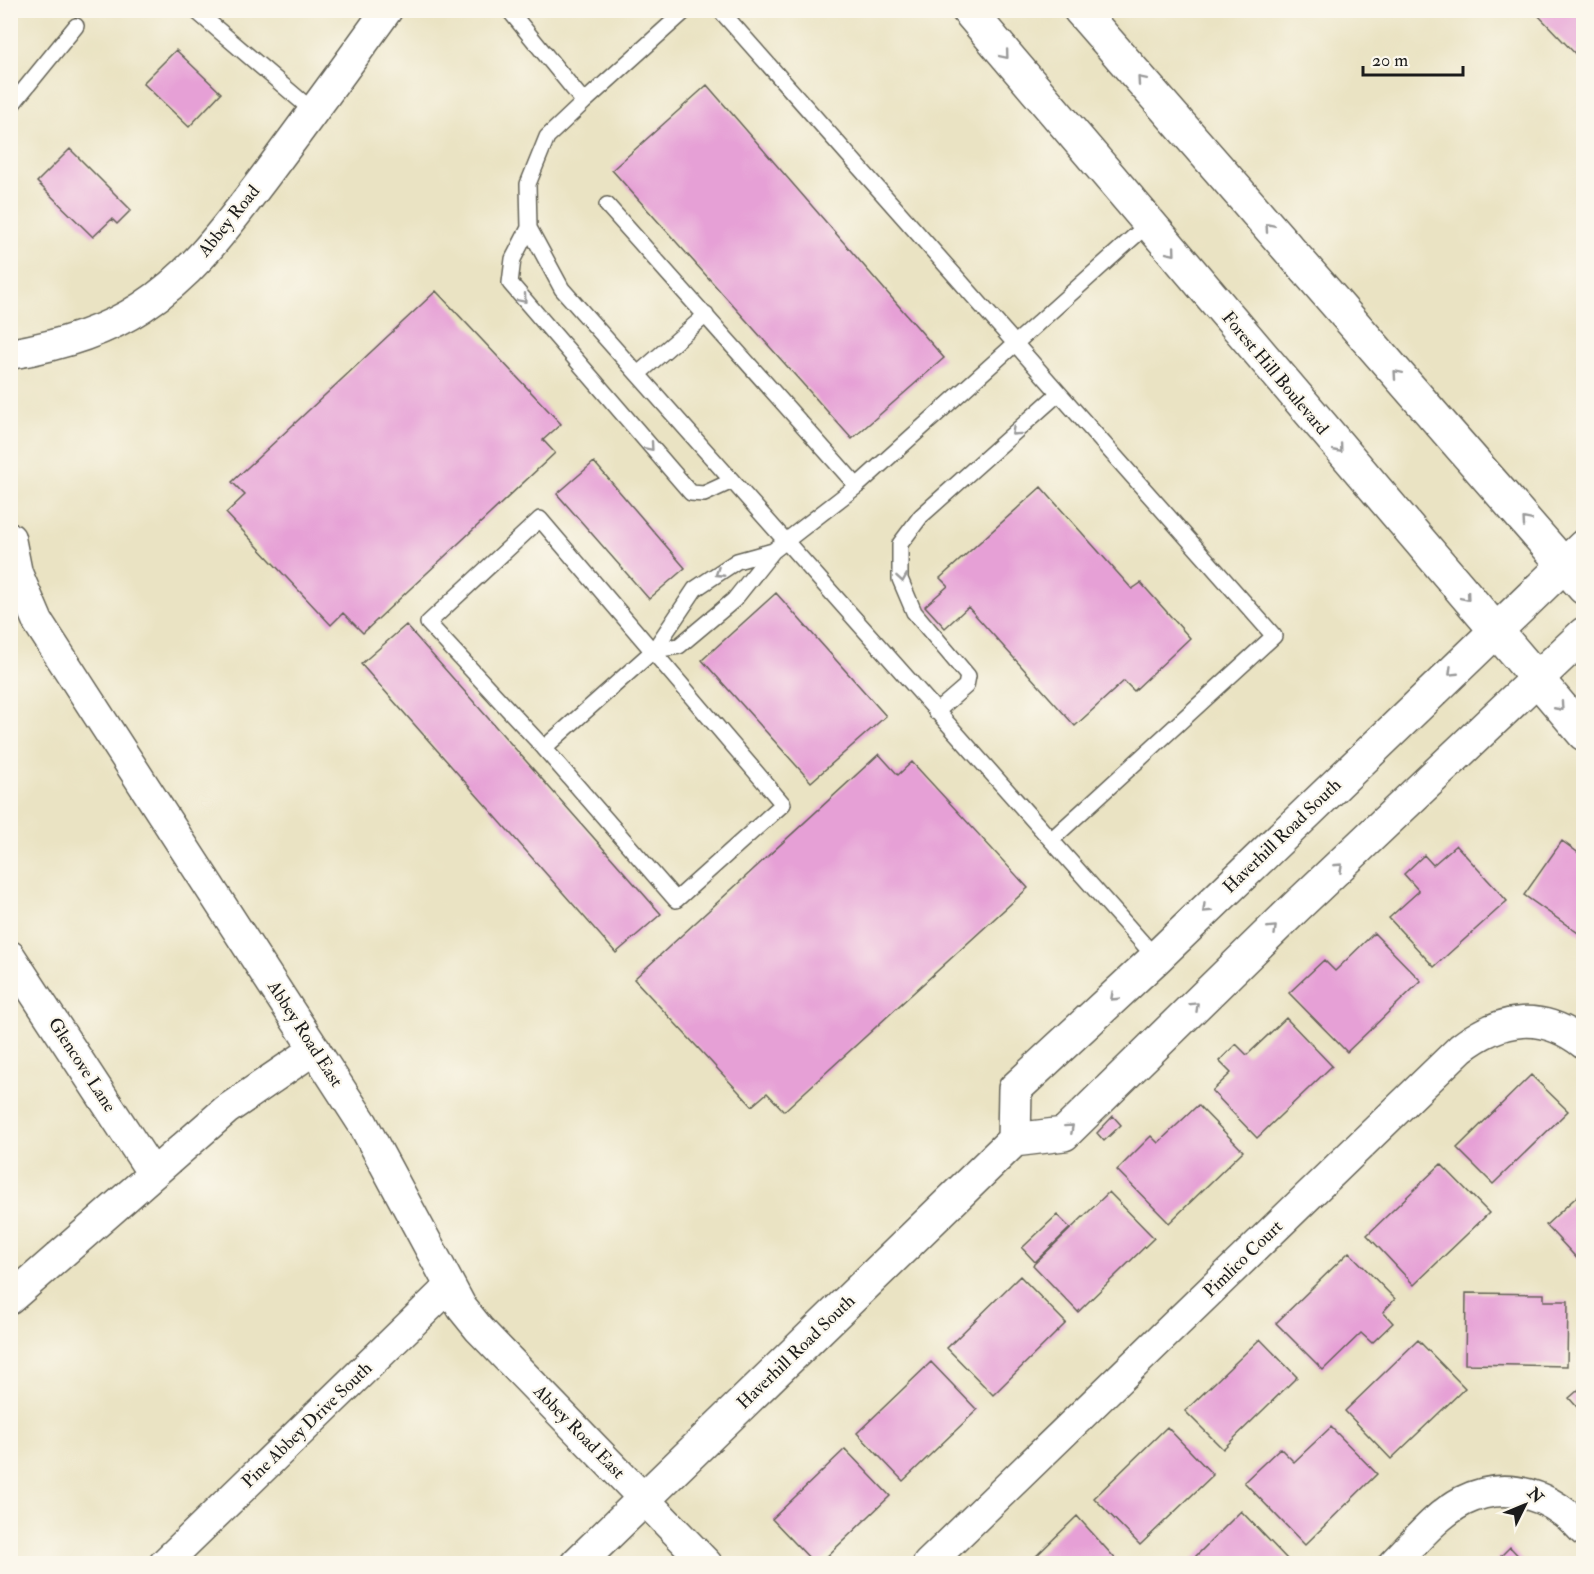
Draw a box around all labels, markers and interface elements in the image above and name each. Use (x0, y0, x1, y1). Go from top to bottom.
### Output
scale bar (1363, 39, 1464, 77)
one-way arrow (998, 48, 1009, 59)
text: 20 m (1372, 49, 1408, 72)
one-way arrow (1137, 76, 1148, 87)
street label: Abbey Road (192, 180, 265, 262)
one-way arrow (1265, 223, 1276, 234)
one-way arrow (1165, 245, 1176, 256)
one-way arrow (516, 292, 527, 303)
street label: Forest Hill Boulevard (1217, 306, 1334, 440)
one-way arrow (1393, 370, 1404, 381)
one-way arrow (1011, 425, 1022, 436)
one-way arrow (643, 440, 654, 451)
one-way arrow (1332, 442, 1343, 453)
one-way arrow (1522, 517, 1533, 528)
one-way arrow (715, 565, 725, 577)
one-way arrow (895, 572, 908, 582)
one-way arrow (1458, 590, 1469, 601)
one-way arrow (1448, 664, 1459, 675)
one-way arrow (1553, 700, 1564, 711)
street label: Haverhill Road South (1218, 773, 1346, 898)
one-way arrow (1332, 863, 1342, 874)
one-way arrow (1203, 902, 1214, 913)
one-way arrow (1266, 926, 1277, 937)
street label: Abbey Road East (262, 976, 348, 1092)
one-way arrow (1110, 990, 1121, 1001)
one-way arrow (1188, 1002, 1199, 1013)
street label: Glencove Lane (43, 1013, 121, 1117)
one-way arrow (1063, 1124, 1074, 1135)
street label: Pimlico Court (1198, 1215, 1288, 1303)
street label: Haverhill Road South (732, 1289, 860, 1414)
street label: Pine Abbey Drive South (237, 1356, 377, 1493)
street label: Abbey Road East (528, 1379, 630, 1484)
north arrow (1495, 1475, 1555, 1535)
text: N (1522, 1483, 1548, 1508)

